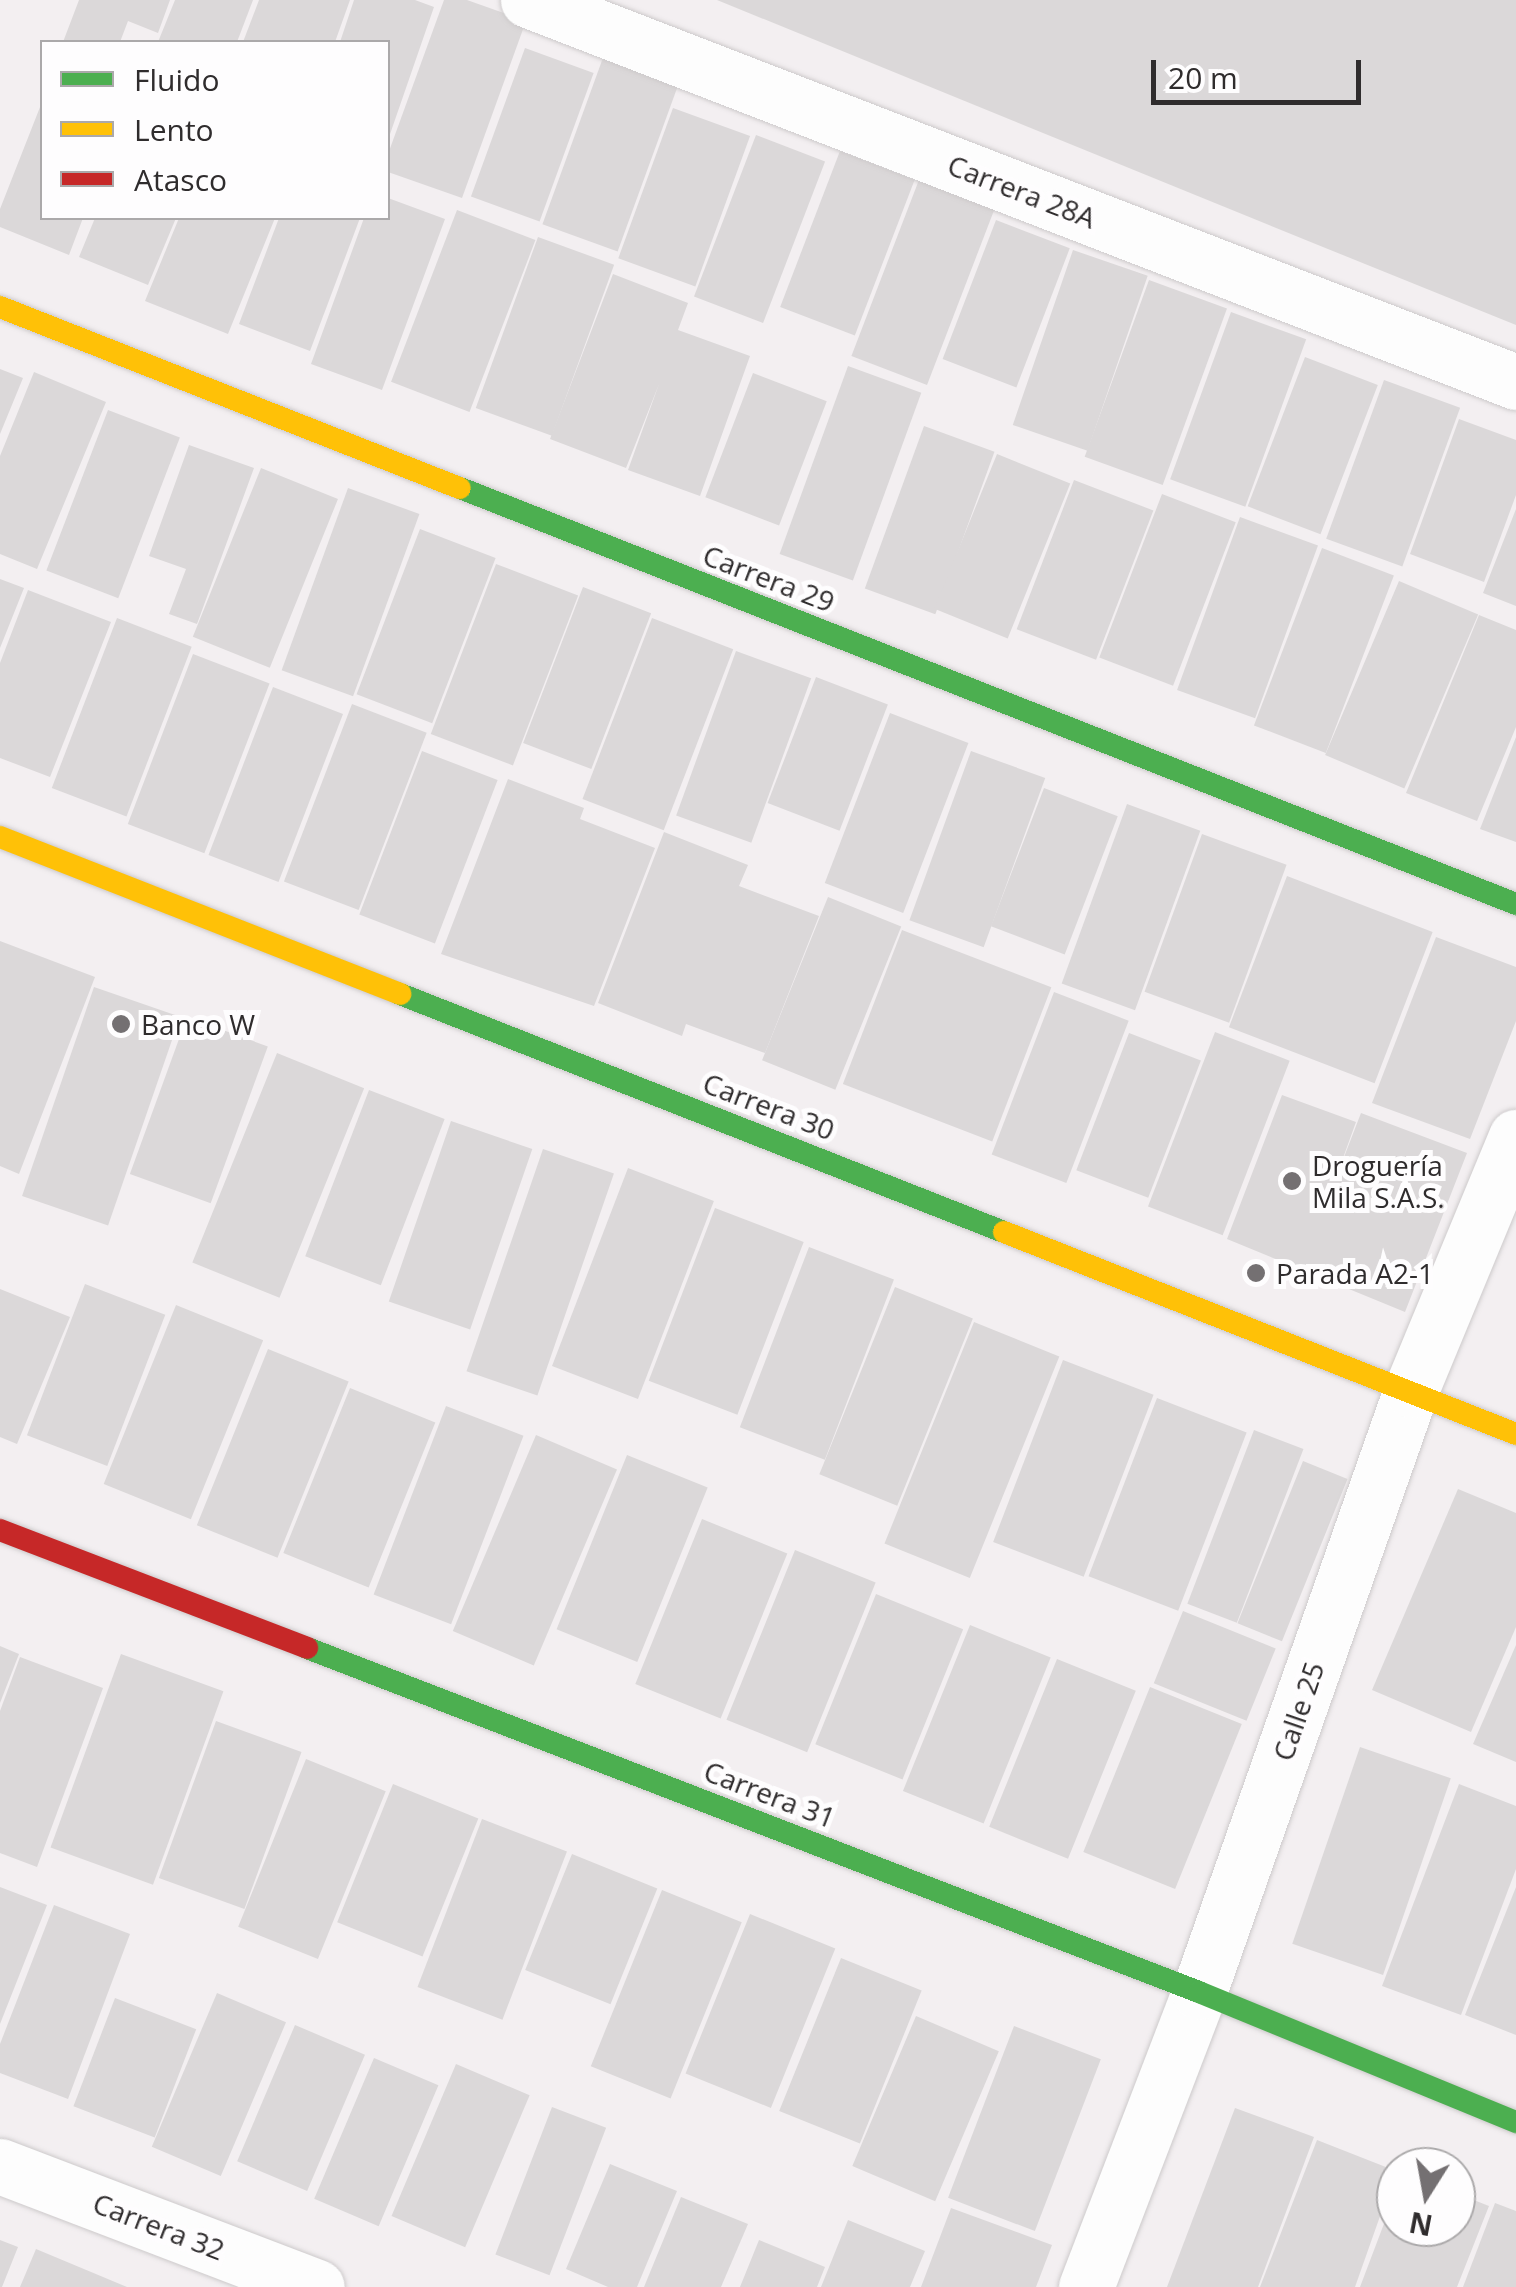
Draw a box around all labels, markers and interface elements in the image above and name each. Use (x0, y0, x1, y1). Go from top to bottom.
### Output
legend (40, 40, 390, 220)
scale bar (1156, 40, 1366, 102)
text: 20 m (1168, 57, 1238, 98)
text: Fluido (134, 59, 219, 100)
text: Lento (134, 109, 214, 150)
street label: Carrera 28A (943, 147, 1101, 235)
text: Atasco (134, 159, 227, 200)
street label: Carrera 29 (699, 538, 839, 618)
place label: Banco W (141, 1007, 255, 1041)
marker: Banco W (110, 1013, 132, 1035)
street label: Carrera 30 (699, 1066, 839, 1146)
place label: Droguería Mila S.A.S. (1312, 1148, 1445, 1214)
marker: Droguería Mila S.A.S. (1281, 1170, 1303, 1192)
place label: Parada A2-1 (1276, 1256, 1434, 1290)
marker: Parada A2-1 (1245, 1262, 1267, 1284)
street label: Calle 25 (1265, 1657, 1331, 1765)
street label: Carrera 31 (700, 1754, 840, 1834)
north arrow (1376, 2147, 1476, 2247)
street label: Carrera 32 (89, 2186, 229, 2266)
text: N (1406, 2204, 1435, 2245)

